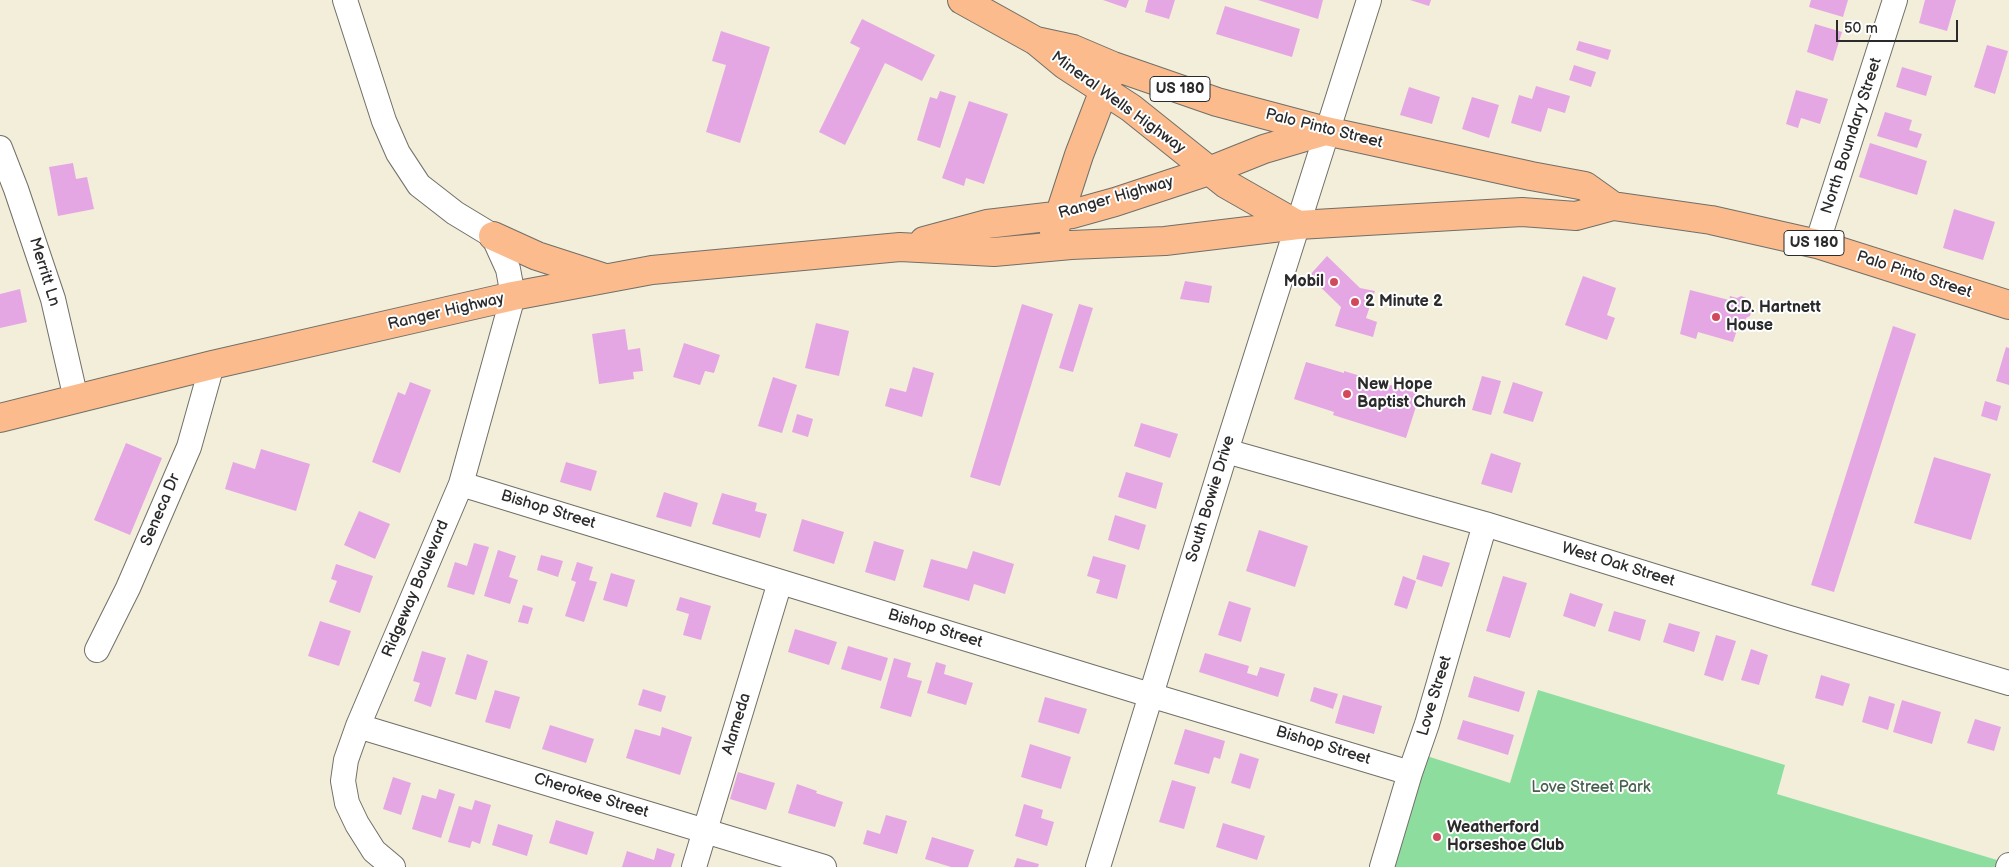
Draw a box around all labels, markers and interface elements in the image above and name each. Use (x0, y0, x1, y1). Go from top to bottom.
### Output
scale bar (1839, 10, 1962, 42)
text: 50 m (1844, 19, 1878, 38)
street label: Mineral Wells Highway (1047, 48, 1189, 158)
street label: North Boundary Street (1818, 55, 1886, 217)
road number: US 180 (1150, 76, 1210, 102)
street label: Palo Pinto Street (1263, 105, 1385, 153)
street label: Ranger Highway (1056, 172, 1176, 224)
road number: US 180 (1784, 230, 1844, 256)
street label: Merritt Ln (24, 235, 64, 309)
street label: Palo Pinto Street (1854, 247, 1974, 303)
place label: Mobil (1284, 272, 1324, 292)
marker: Mobil (1328, 276, 1340, 288)
street label: Ranger Highway (386, 289, 506, 335)
place label: 2 Minute 2 (1365, 292, 1443, 312)
marker: 2 Minute 2 (1349, 296, 1361, 308)
place label: C.D. Hartnett House (1726, 298, 1821, 336)
marker: C.D. Hartnett House (1710, 311, 1722, 323)
place label: New Hope Baptist Church (1357, 375, 1466, 413)
marker: New Hope Baptist Church (1341, 388, 1353, 400)
street label: South Bowie Drive (1183, 433, 1239, 565)
street label: Seneca Dr (137, 471, 185, 549)
street label: Bishop Street (498, 486, 598, 534)
street label: Ridgeway Boulevard (378, 518, 454, 660)
street label: West Oak Street (1559, 539, 1677, 591)
street label: Bishop Street (885, 605, 985, 653)
street label: Love Street (1414, 654, 1456, 738)
street label: Alameda (719, 691, 755, 757)
street label: Bishop Street (1273, 722, 1373, 770)
street label: Cherokee Street (531, 769, 651, 823)
park label: Love Street Park (1531, 778, 1651, 798)
place label: Weatherford Horseshoe Club (1447, 818, 1564, 856)
marker: Weatherford Horseshoe Club (1431, 831, 1443, 843)

